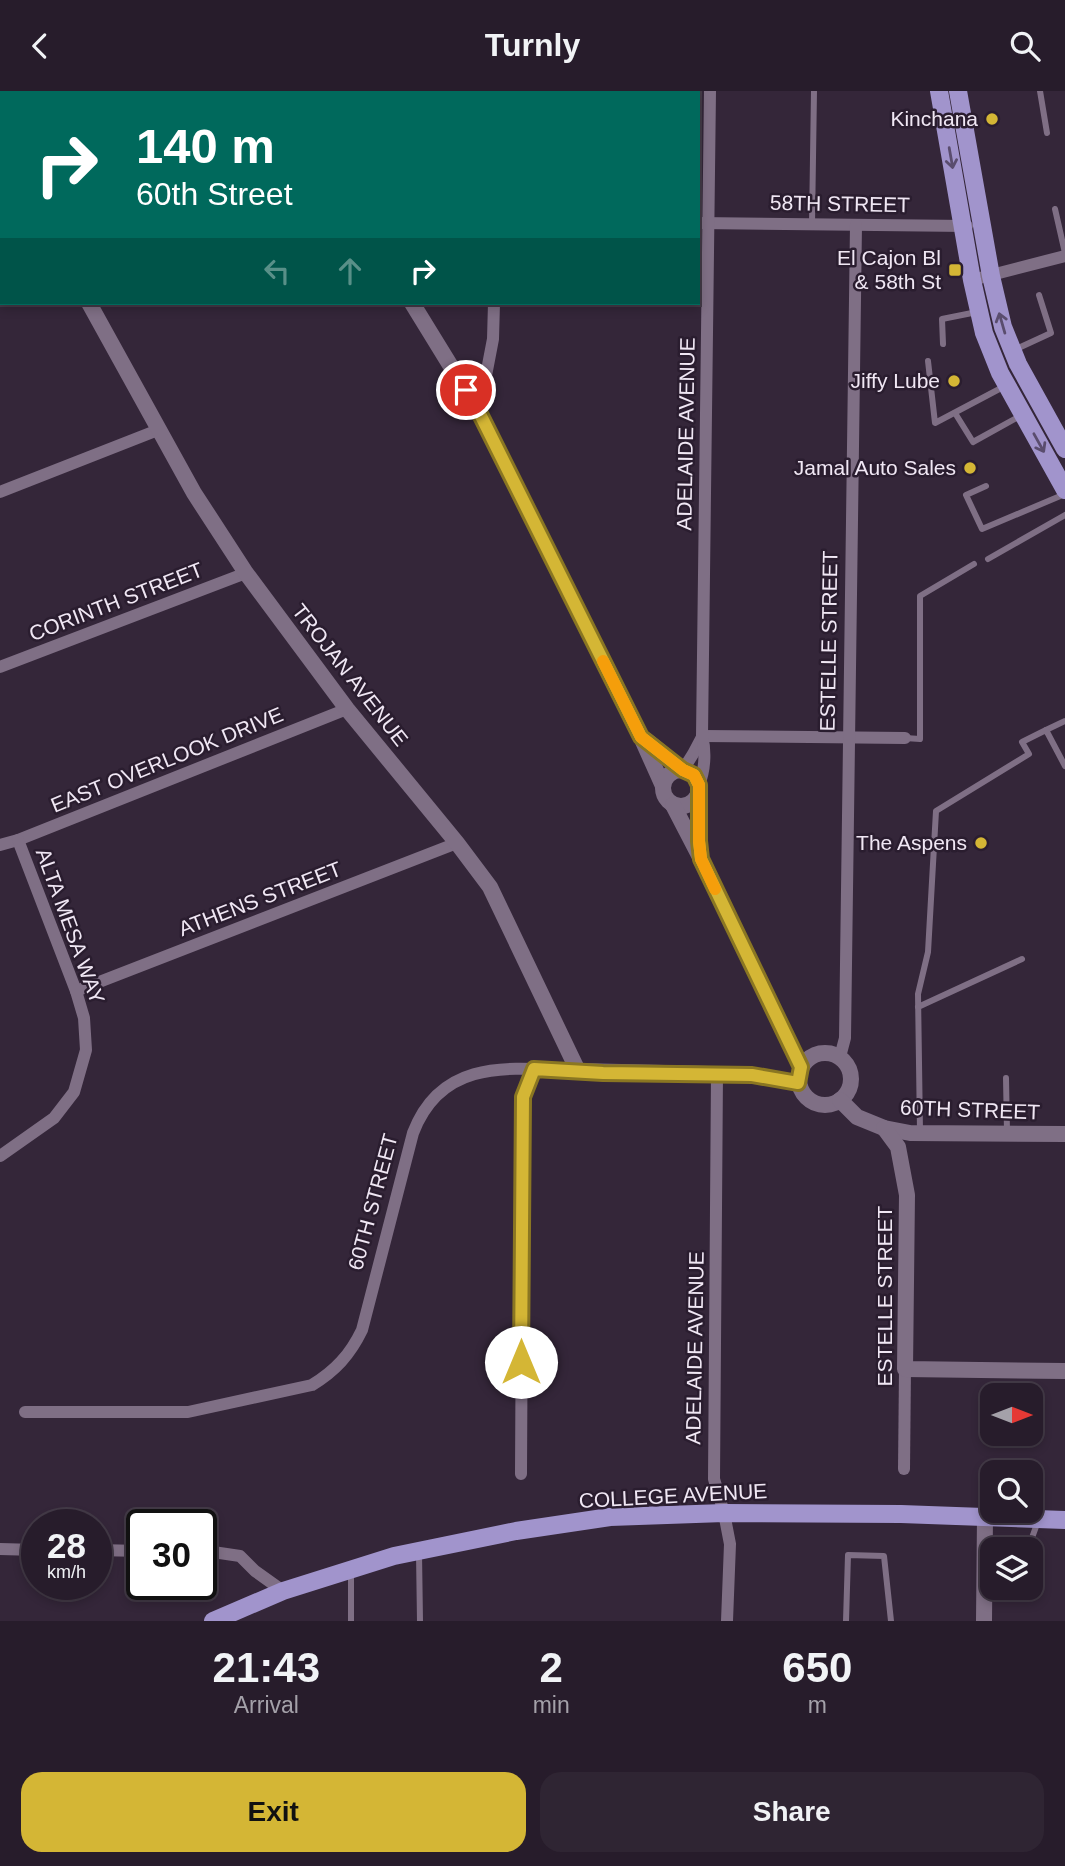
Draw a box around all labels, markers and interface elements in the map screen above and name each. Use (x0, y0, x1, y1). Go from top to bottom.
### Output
icon: back (21, 27, 59, 65)
text: Turnly (485, 27, 580, 63)
icon: search (1006, 27, 1044, 65)
place label: Kinchana (890, 107, 978, 130)
marker: Kinchana (984, 111, 1000, 127)
icon: right (21, 119, 112, 210)
text: 140 m (136, 119, 275, 173)
one-way arrow (945, 146, 958, 169)
text: 60th Street (136, 176, 293, 212)
street label: 58TH STREET (770, 191, 910, 216)
place label: El Cajon Bl & 58th St (837, 246, 941, 293)
icon: left (258, 252, 296, 290)
icon: ahead (331, 252, 369, 290)
icon: right (404, 252, 442, 290)
marker: El Cajon Bl & 58th St (947, 262, 963, 278)
one-way arrow (995, 312, 1008, 334)
street label: ADELAIDE AVENUE (672, 337, 699, 531)
pin (436, 360, 496, 420)
place label: Jiffy Lube (850, 369, 940, 392)
icon: arrive (447, 371, 485, 409)
marker: Jiffy Lube (946, 373, 962, 389)
one-way arrow (1033, 432, 1046, 453)
place label: Jamal Auto Sales (794, 456, 956, 479)
marker: Jamal Auto Sales (962, 460, 978, 476)
street label: ESTELLE STREET (815, 550, 842, 732)
street label: CORINTH STREET (26, 558, 206, 645)
street label: TROJAN AVENUE (288, 599, 413, 750)
street label: EAST OVERLOOK DRIVE (47, 702, 286, 817)
place label: The Aspens (856, 831, 967, 854)
marker: The Aspens (973, 835, 989, 851)
street label: ALTA MESA WAY (32, 845, 109, 1007)
street label: ATHENS STREET (175, 857, 345, 940)
street label: 60TH STREET (900, 1096, 1041, 1123)
street label: 60TH STREET (343, 1131, 402, 1272)
street label: ESTELLE STREET (873, 1205, 896, 1386)
street label: ADELAIDE AVENUE (681, 1251, 708, 1445)
position arrow (484, 1325, 558, 1399)
north arrow (980, 1383, 1043, 1445)
map controls (980, 1383, 1043, 1600)
button: search (980, 1460, 1043, 1523)
street label: COLLEGE AVENUE (578, 1479, 768, 1512)
speed limit sign: 30 (126, 1509, 217, 1600)
text: 28 (47, 1526, 86, 1565)
button: layers (980, 1537, 1043, 1600)
text: km/h (47, 1562, 86, 1582)
text: 21:43 (213, 1644, 320, 1691)
text: 2 (539, 1644, 563, 1691)
text: 650 (782, 1644, 852, 1691)
text: Arrival (234, 1692, 299, 1718)
text: min (533, 1692, 570, 1718)
text: m (808, 1692, 827, 1718)
button: Exit (21, 1772, 526, 1852)
button: Share (540, 1772, 1044, 1852)

